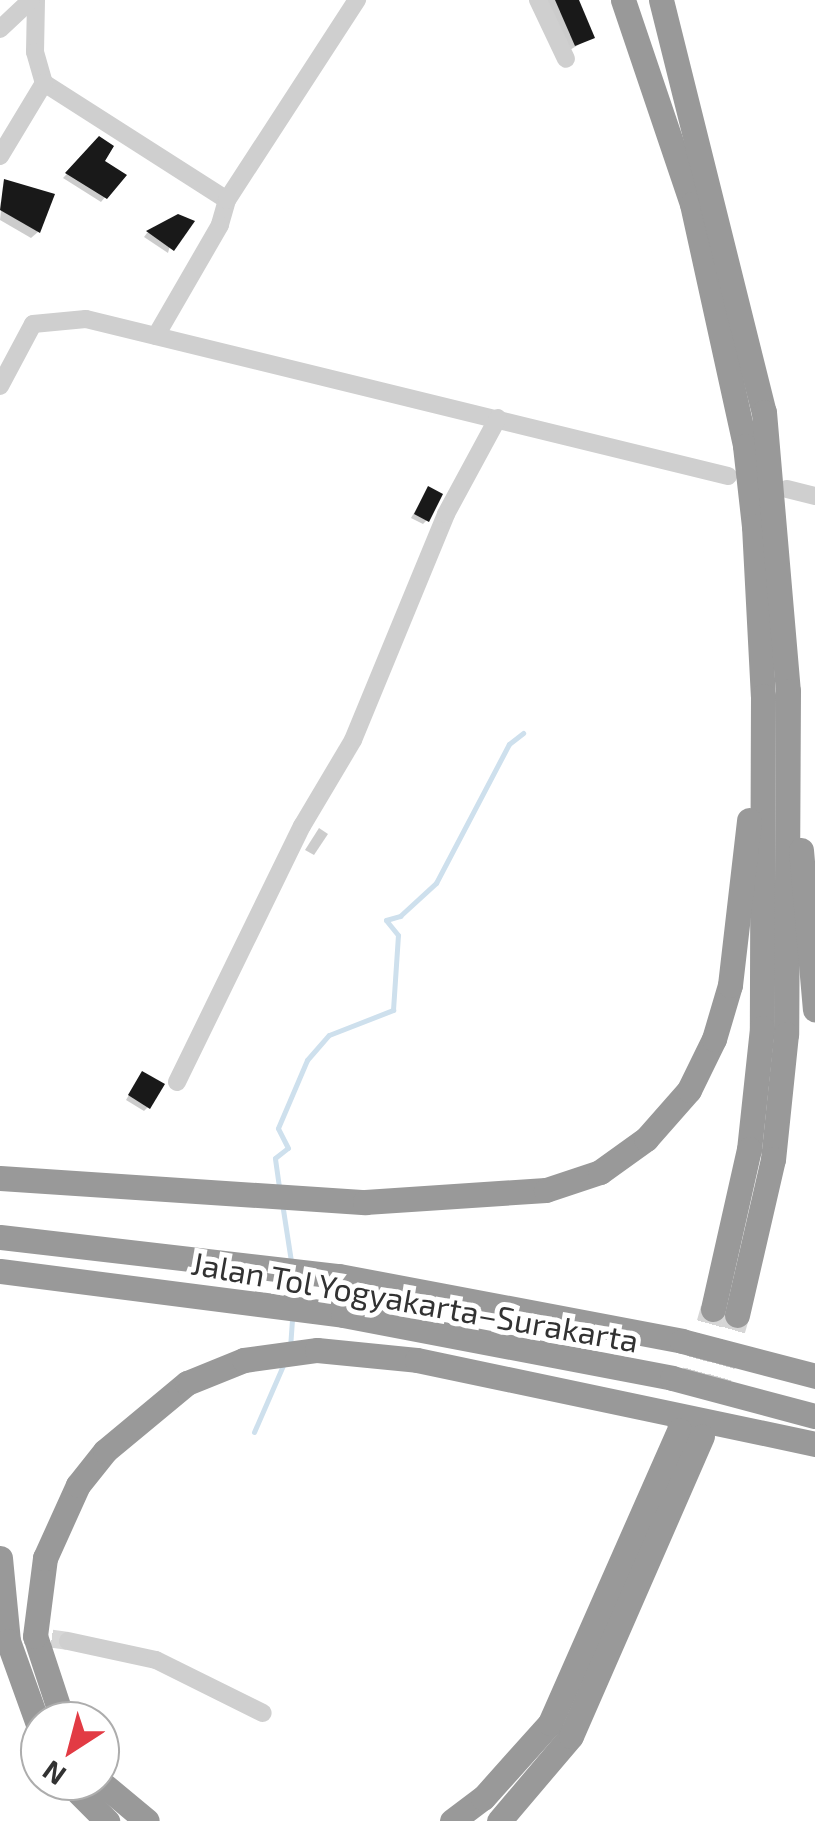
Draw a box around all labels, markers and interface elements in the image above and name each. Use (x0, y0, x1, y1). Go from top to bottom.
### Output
street label: Jalan Tol Yogyakarta–Surakarta (187, 1243, 643, 1359)
north arrow (20, 1701, 120, 1801)
text: N (35, 1754, 72, 1793)

